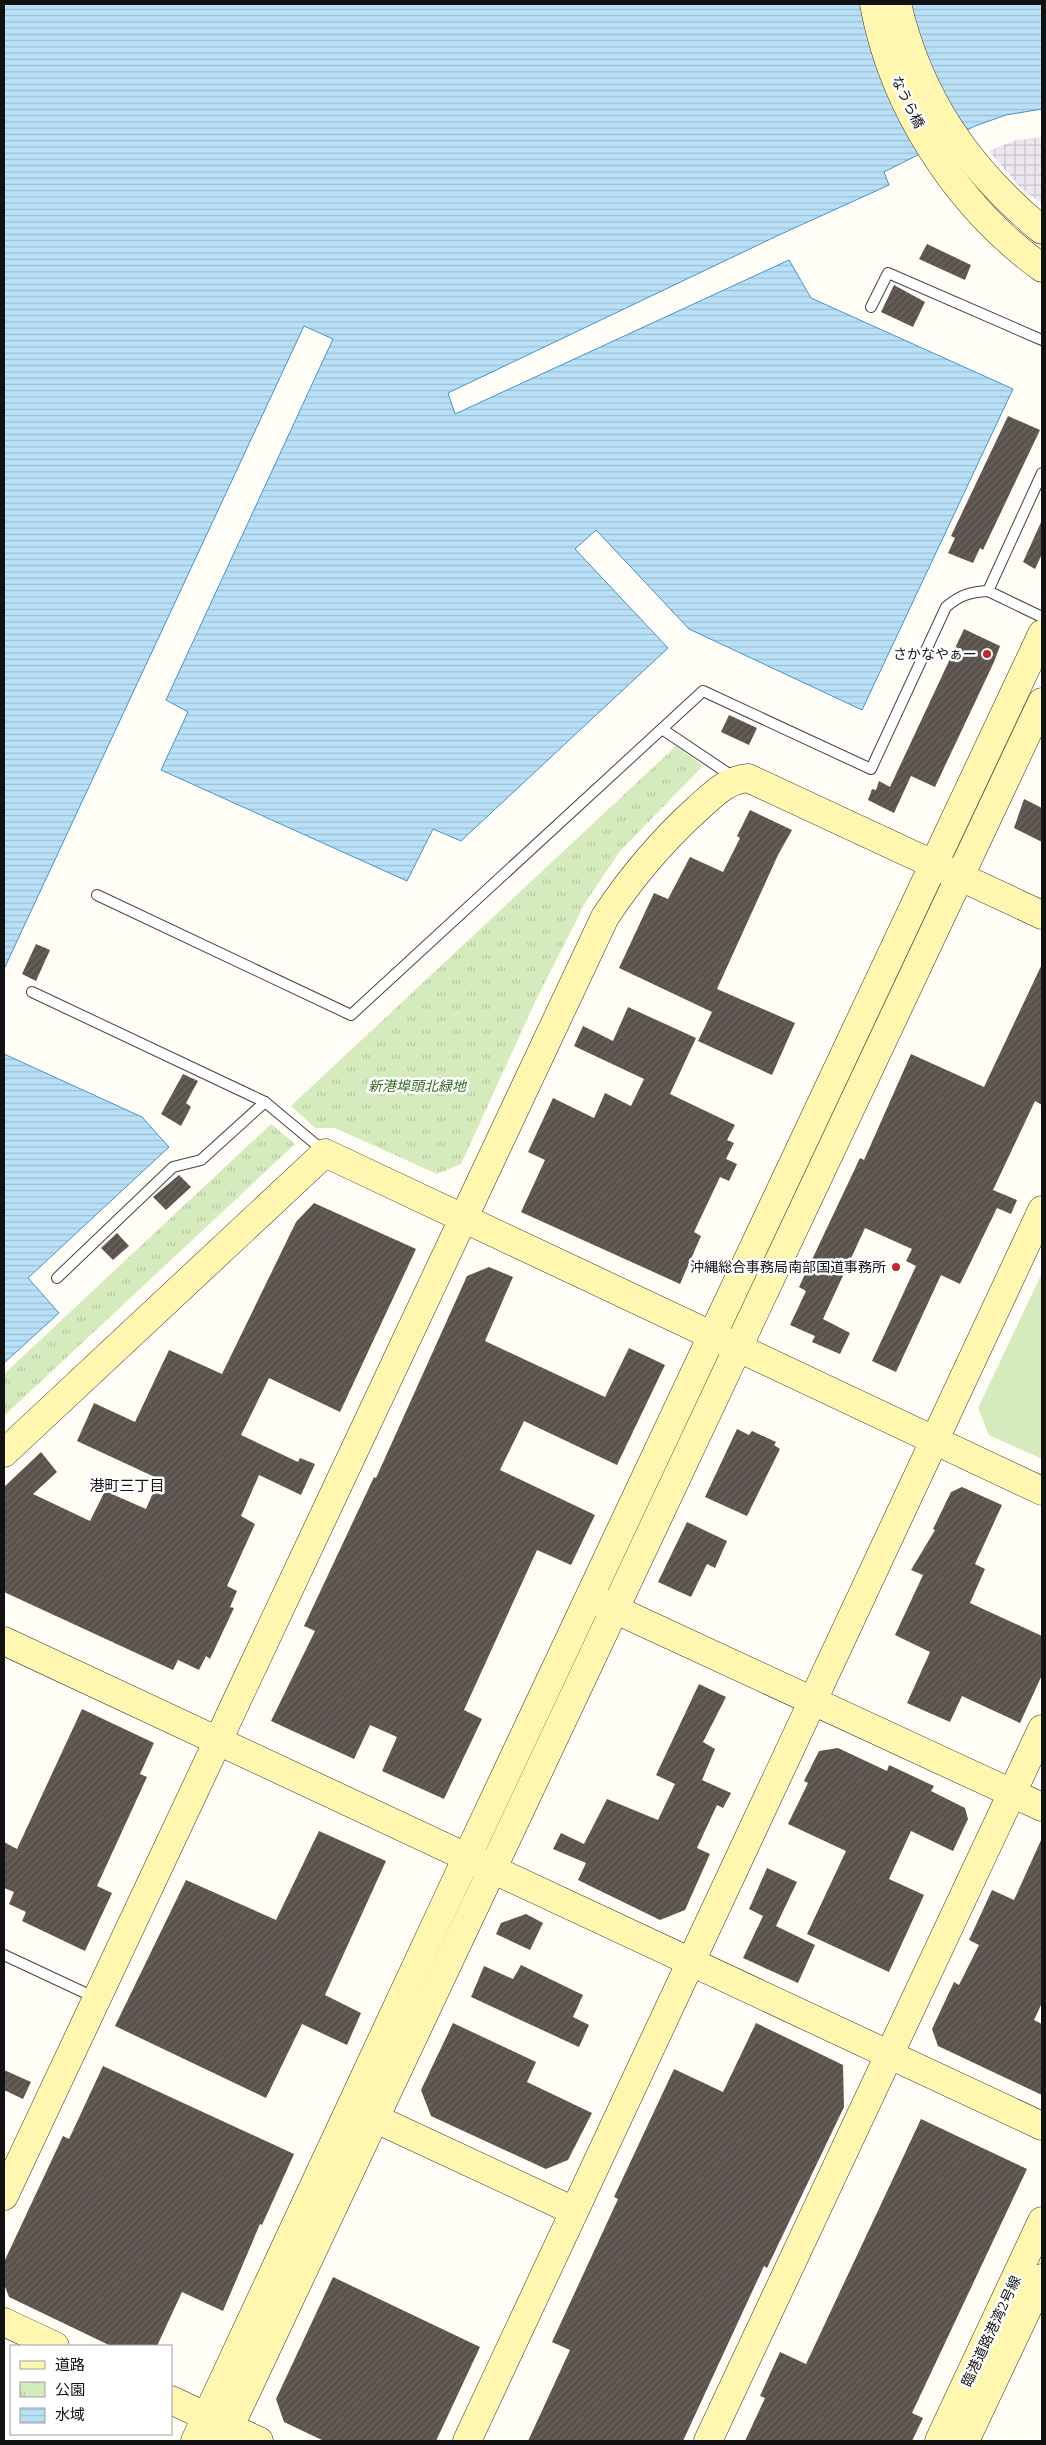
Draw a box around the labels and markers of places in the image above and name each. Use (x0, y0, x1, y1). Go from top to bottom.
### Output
place label: さかなやぁー (893, 645, 977, 663)
marker: さかなやぁー (981, 648, 993, 660)
place label: 沖縄総合事務局南部国道事務所 (690, 1258, 886, 1276)
marker: 沖縄総合事務局南部国道事務所 (890, 1261, 902, 1273)

